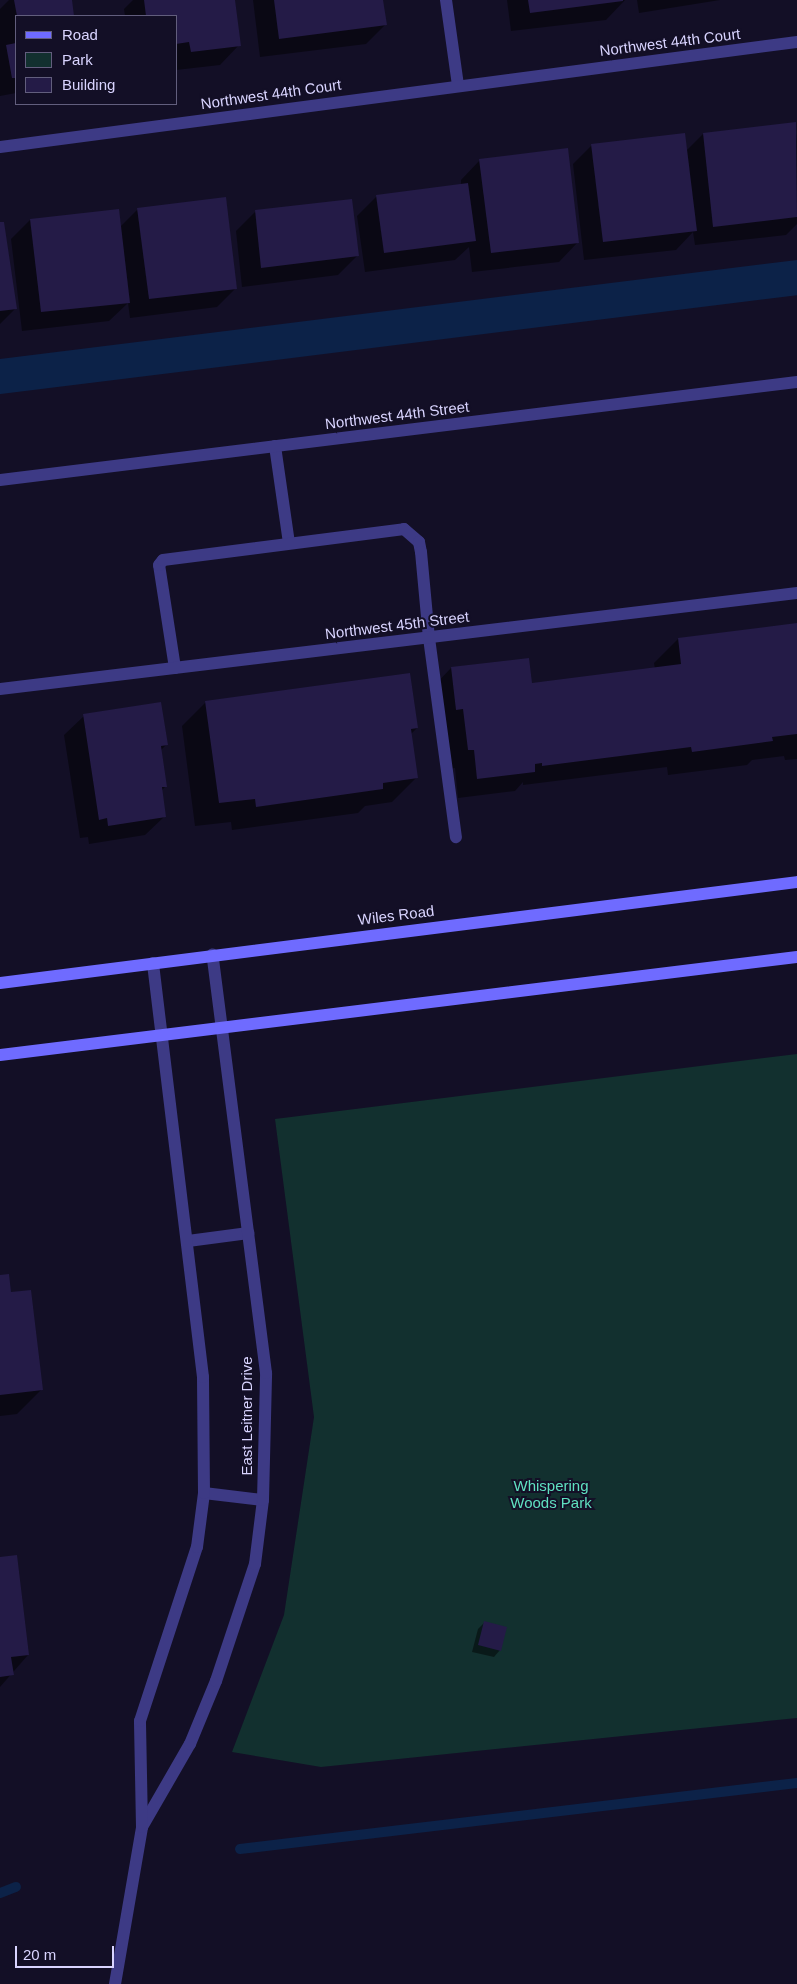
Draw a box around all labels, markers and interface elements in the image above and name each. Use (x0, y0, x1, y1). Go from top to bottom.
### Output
legend (15, 15, 178, 105)
street label: Northwest 44th Court (599, 24, 741, 60)
text: Road (62, 26, 98, 43)
text: Park (62, 51, 93, 68)
street label: Northwest 44th Court (200, 75, 342, 113)
text: Building (62, 76, 115, 93)
street label: Northwest 44th Street (324, 397, 470, 433)
street label: Northwest 45th Street (324, 607, 470, 643)
street label: Wiles Road (357, 901, 435, 929)
street label: East Leitner Drive (238, 1356, 256, 1476)
park label: Whispering Woods Park (510, 1476, 592, 1511)
scale bar (18, 1936, 116, 1968)
text: 20 m (23, 1946, 56, 1963)

